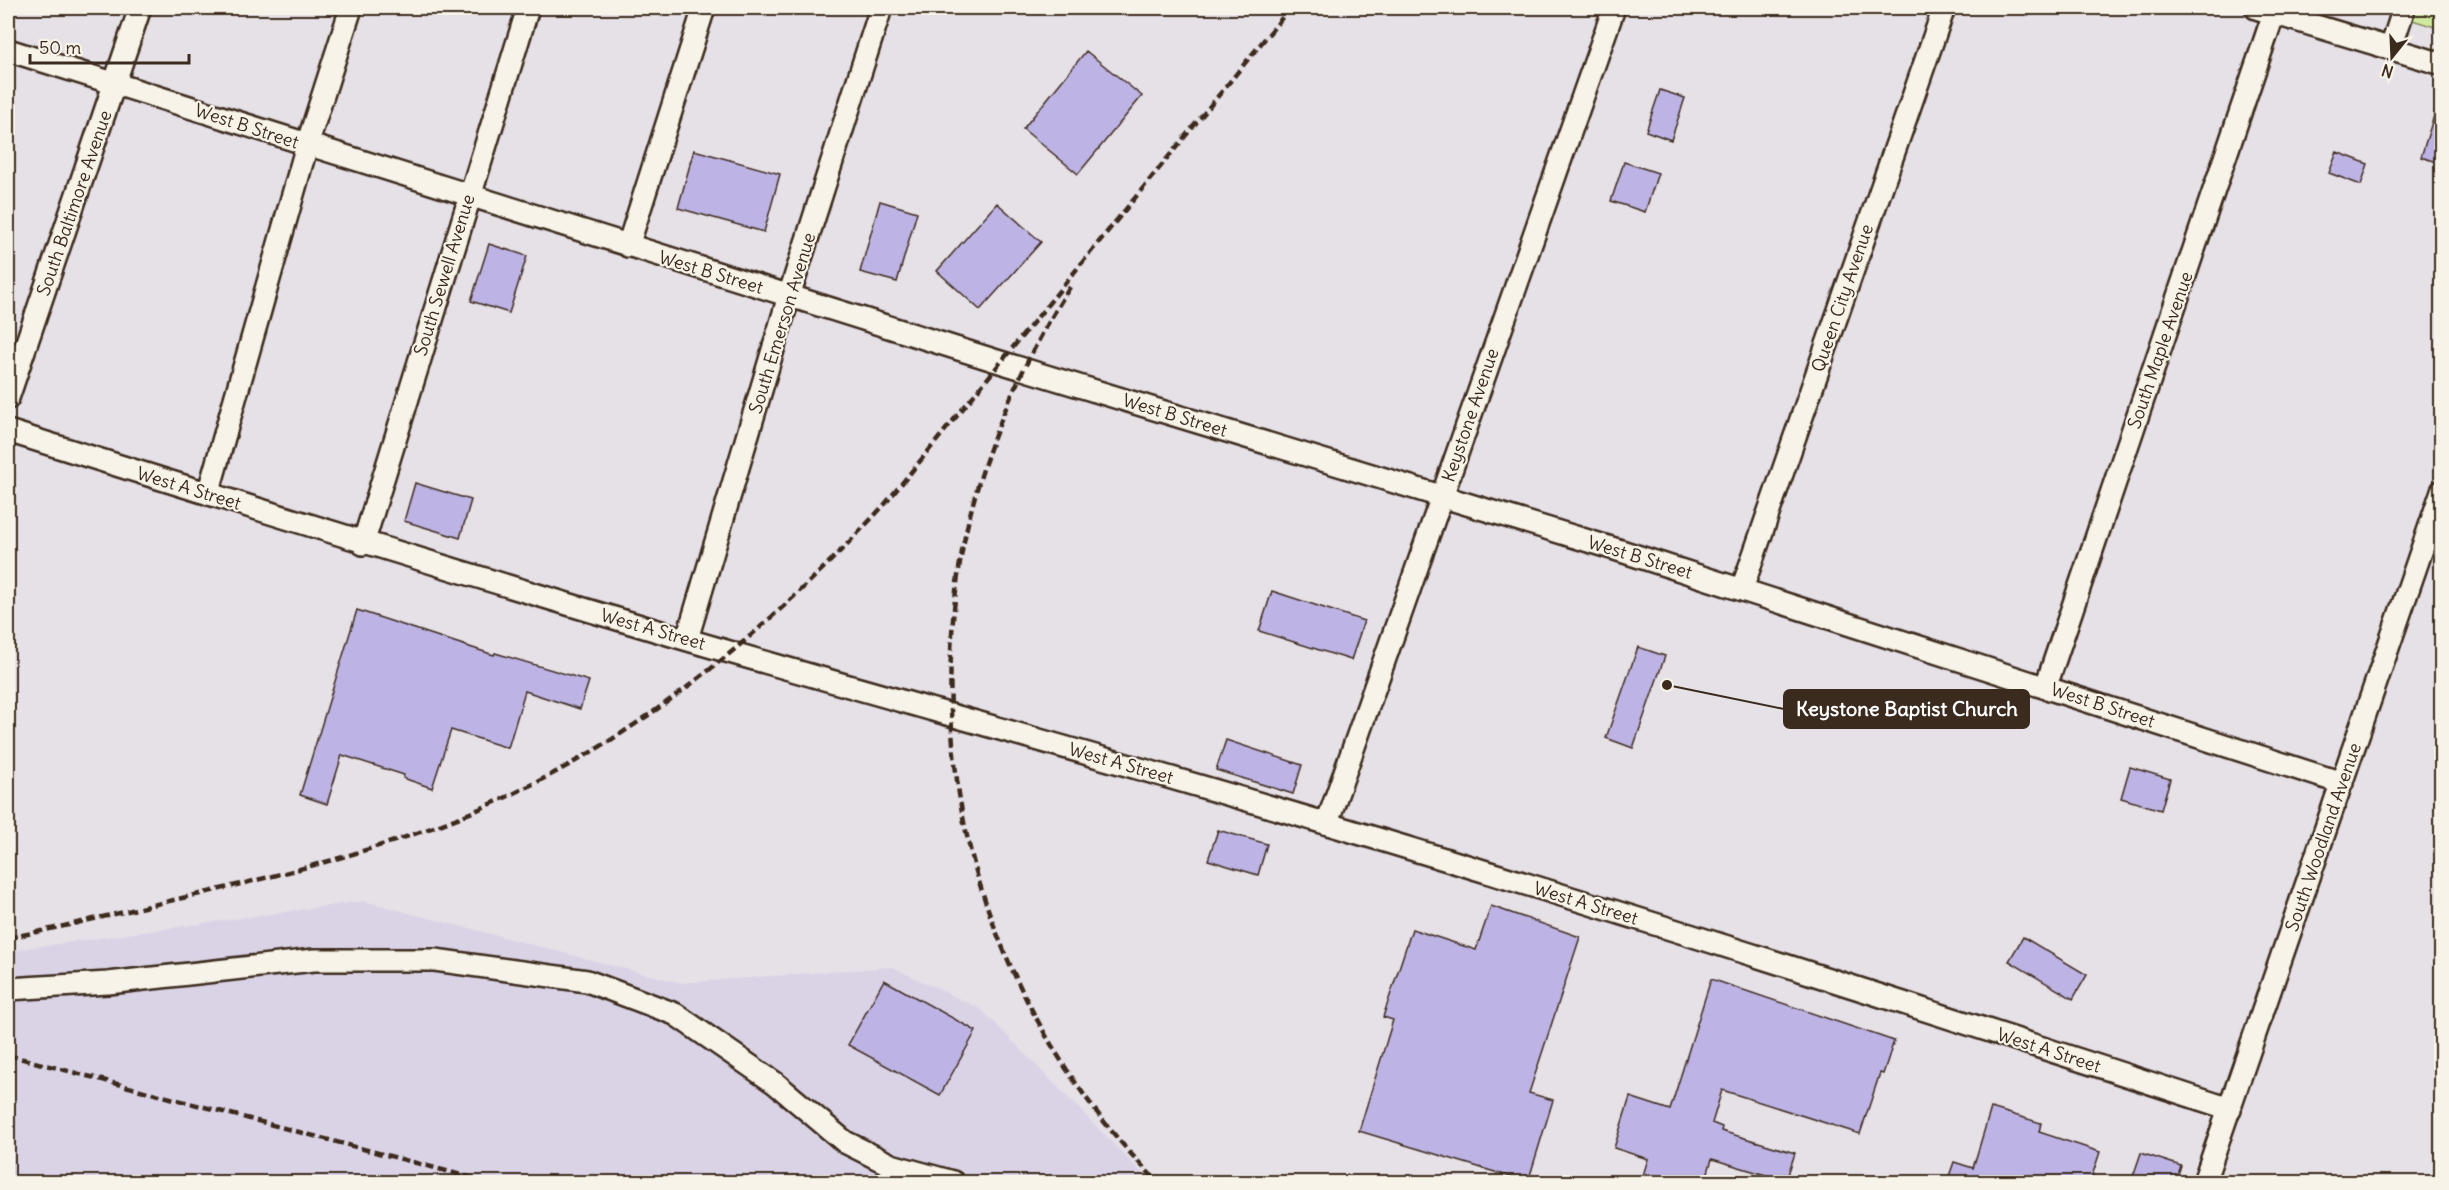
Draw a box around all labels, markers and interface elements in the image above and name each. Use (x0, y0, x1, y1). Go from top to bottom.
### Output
scale bar (30, 27, 189, 65)
north arrow (2362, 27, 2422, 87)
text: 50 m (39, 36, 81, 59)
text: N (2379, 60, 2396, 82)
street label: West B Street (192, 98, 302, 154)
street label: South Baltimore Avenue (31, 107, 117, 299)
street label: South Sewell Avenue (408, 191, 480, 359)
street label: Queen City Avenue (1806, 221, 1878, 375)
street label: South Emerson Avenue (744, 230, 820, 416)
street label: West B Street (656, 245, 766, 299)
street label: South Maple Avenue (2122, 268, 2198, 432)
street label: Keystone Avenue (1436, 345, 1504, 485)
street label: West B Street (1120, 388, 1230, 442)
street label: West A Street (134, 461, 244, 515)
street label: West B Street (1585, 530, 1695, 584)
street label: West A Street (598, 603, 708, 655)
street label: West B Street (2048, 677, 2158, 733)
callout: Keystone Baptist Church (1784, 690, 2029, 728)
text: Keystone Baptist Church (1796, 696, 2018, 721)
street label: West A Street (1066, 737, 1176, 789)
street label: South Woodland Avenue (2280, 740, 2366, 934)
street label: West A Street (1531, 876, 1641, 930)
street label: West A Street (1994, 1022, 2104, 1078)

